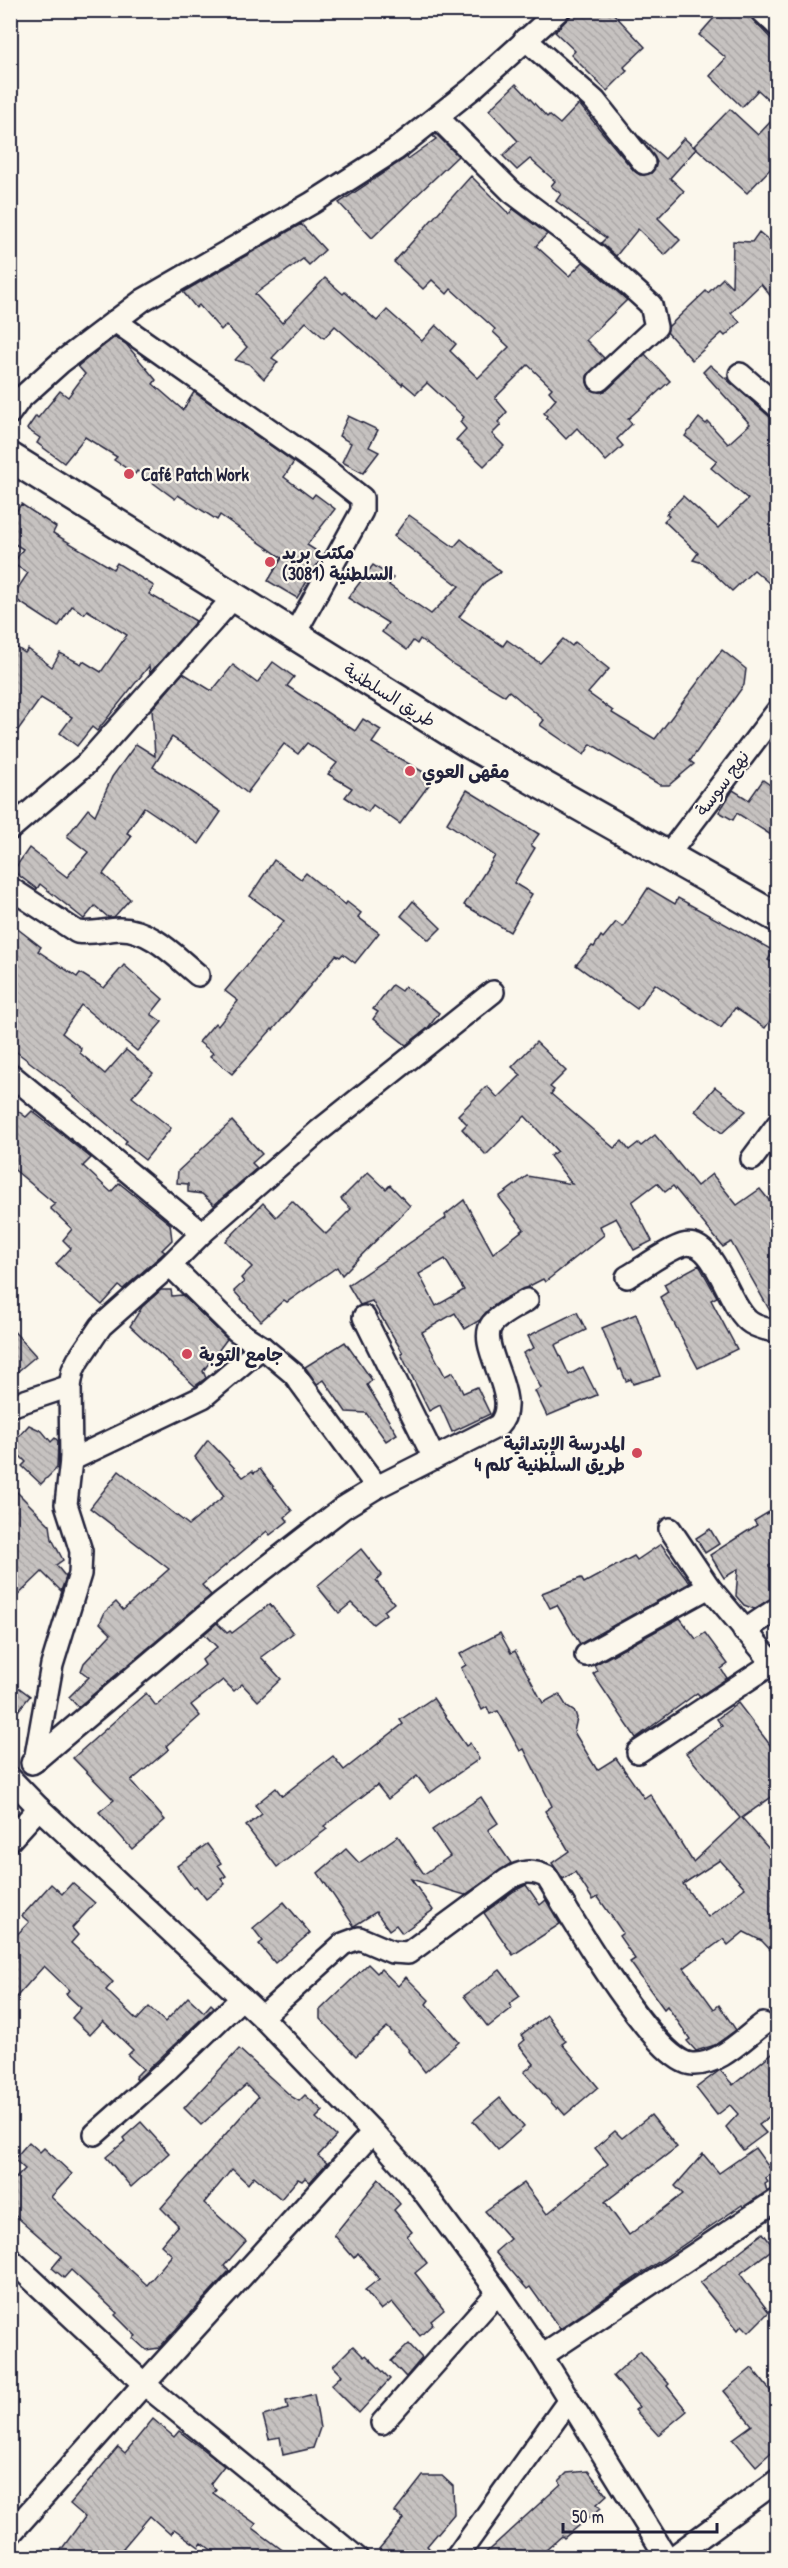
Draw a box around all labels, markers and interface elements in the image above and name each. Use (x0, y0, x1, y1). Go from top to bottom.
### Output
place label: Café Patch Work (141, 462, 250, 487)
marker: Café Patch Work (122, 467, 136, 481)
place label: مكتب بريد السلطنية (3081) (282, 540, 393, 586)
marker: مكتب بريد السلطنية (3081) (263, 555, 277, 569)
street label: طريق السلطنية (339, 657, 441, 733)
street label: نهج سوسة (689, 745, 755, 821)
place label: مقهى العوي (422, 759, 510, 786)
marker: مقهى العوي (403, 764, 417, 778)
place label: جامع التوبة (199, 1342, 283, 1368)
marker: جامع التوبة (180, 1347, 194, 1361)
place label: المدرسة الإبتدائية طريق السلطنية كلم 4 (474, 1431, 625, 1479)
marker: المدرسة الإبتدائية طريق السلطنية كلم 4 (630, 1446, 644, 1460)
scale bar (563, 2496, 718, 2534)
text: 50 m (572, 2504, 604, 2529)

